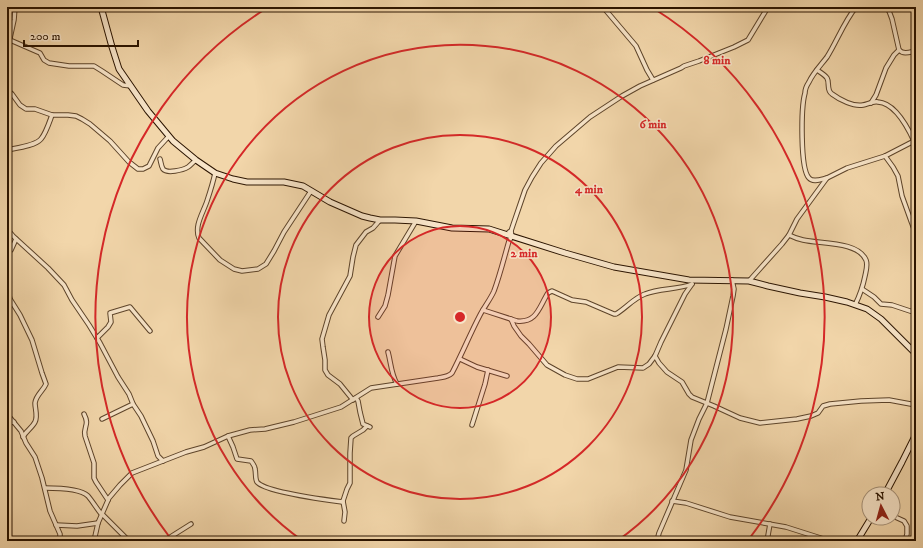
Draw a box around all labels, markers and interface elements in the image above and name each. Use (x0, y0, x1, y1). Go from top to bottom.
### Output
scale bar (24, 22, 138, 48)
text: 200 m (30, 29, 60, 44)
text: 8 min (704, 53, 731, 68)
text: 6 min (639, 117, 667, 132)
text: 4 min (574, 182, 604, 197)
text: 2 min (511, 246, 538, 261)
centre of rings (453, 310, 467, 324)
north arrow (861, 486, 901, 526)
text: N (875, 490, 885, 504)

